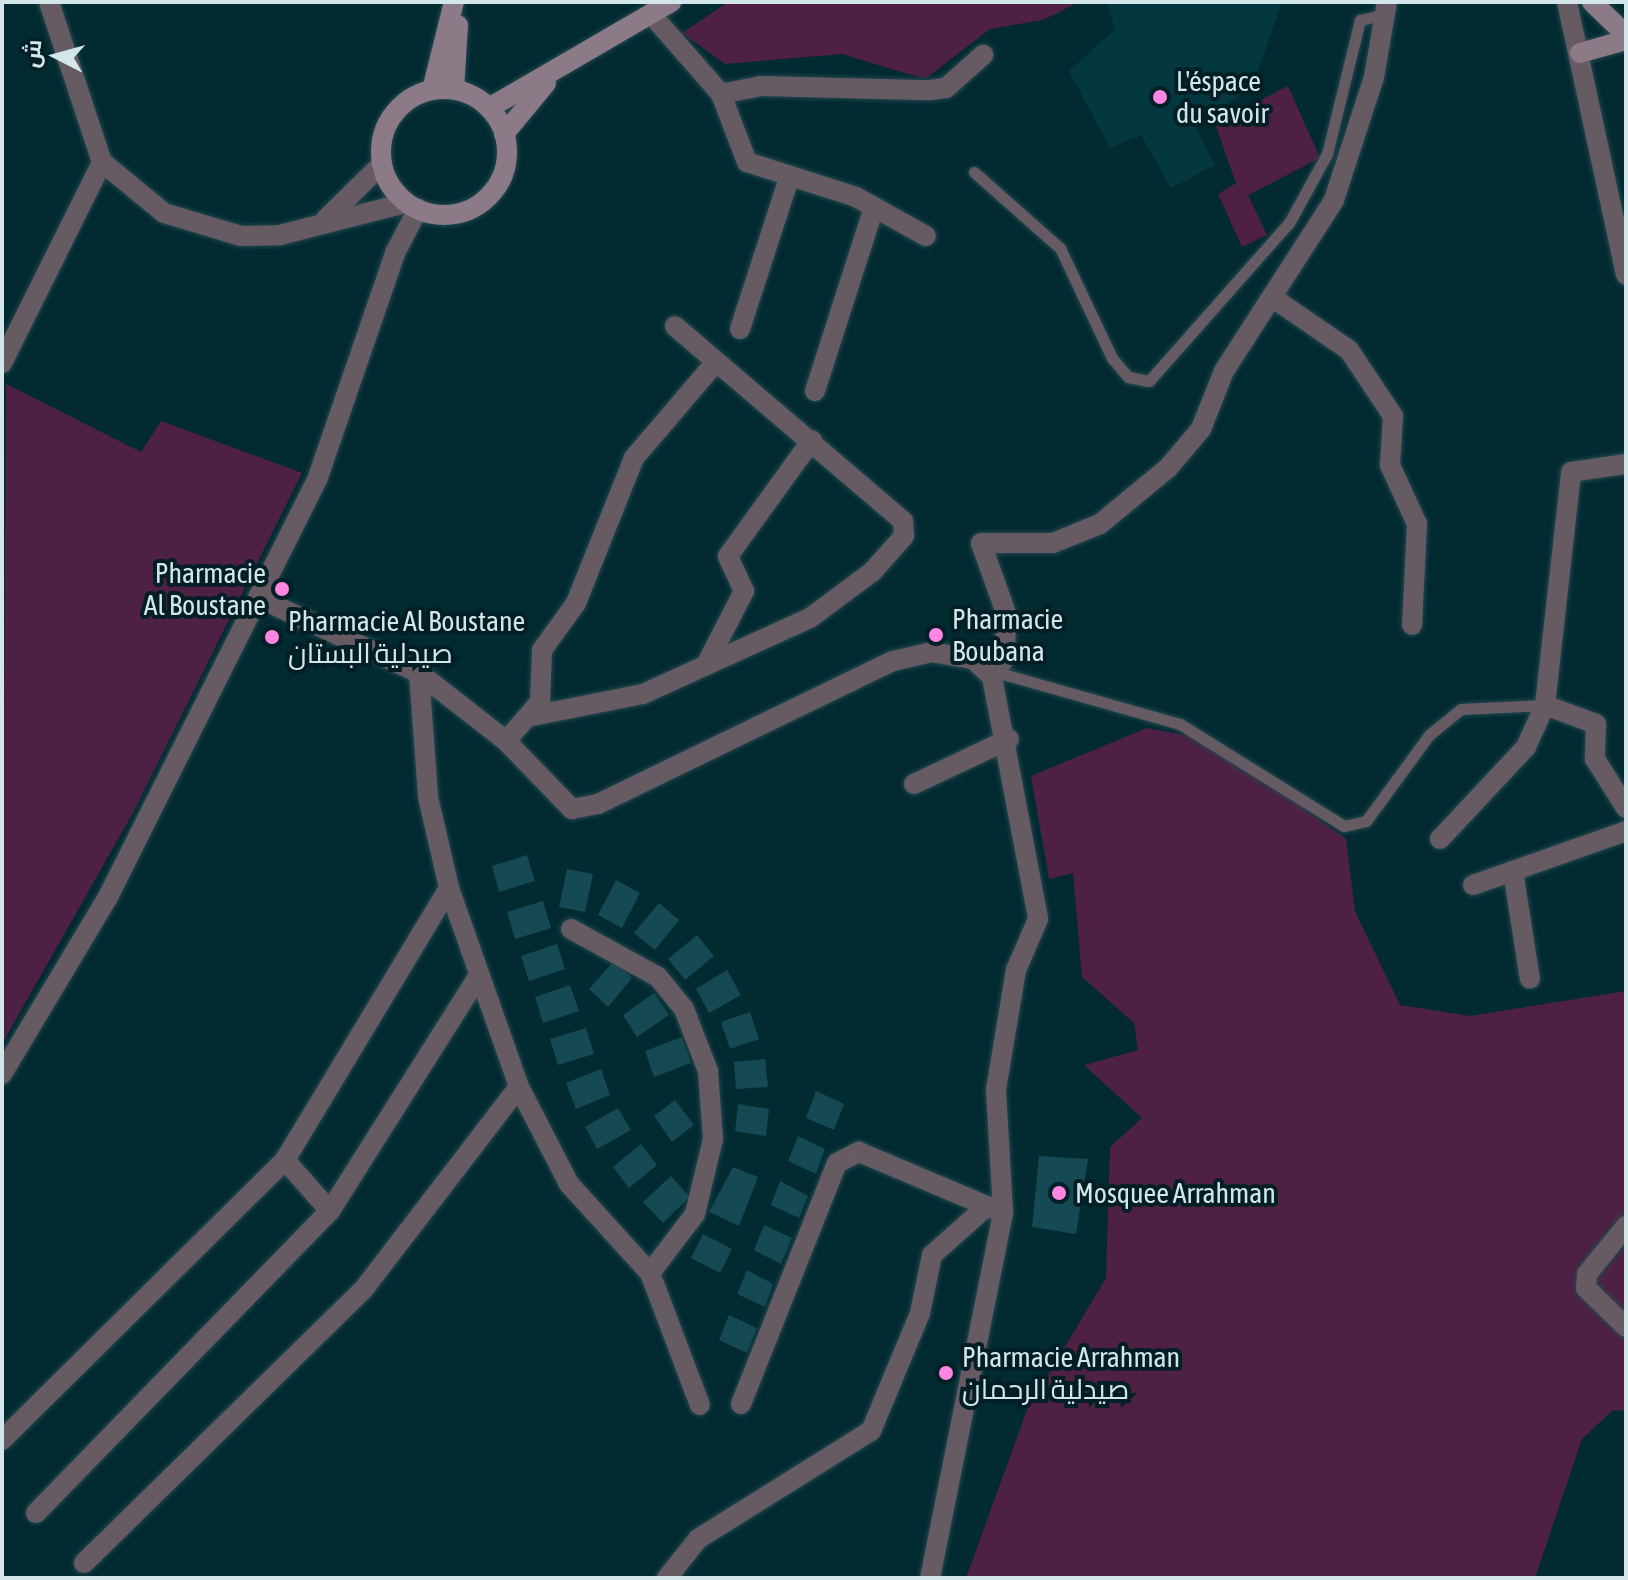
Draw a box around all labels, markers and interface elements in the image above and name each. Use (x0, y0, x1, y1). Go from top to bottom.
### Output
north arrow (16, 16, 96, 96)
text: ش (18, 38, 47, 69)
place label: L'éspace du savoir (1176, 64, 1269, 130)
marker: L'éspace du savoir (1151, 88, 1169, 106)
place label: Pharmacie Al Boustane (144, 556, 266, 622)
marker: Pharmacie Al Boustane (273, 580, 291, 598)
place label: Pharmacie Boubana (952, 602, 1063, 668)
place label: Pharmacie Al Boustane صيدلية البستان (288, 604, 525, 670)
marker: Pharmacie Boubana (927, 626, 945, 644)
marker: Pharmacie Al Boustane صيدلية البستان (263, 628, 281, 646)
place label: Mosquee Arrahman (1075, 1176, 1276, 1210)
marker: Mosquee Arrahman (1050, 1184, 1068, 1202)
place label: Pharmacie Arrahman صيدلية الرحمان (962, 1340, 1180, 1406)
marker: Pharmacie Arrahman صيدلية الرحمان (937, 1364, 955, 1382)

